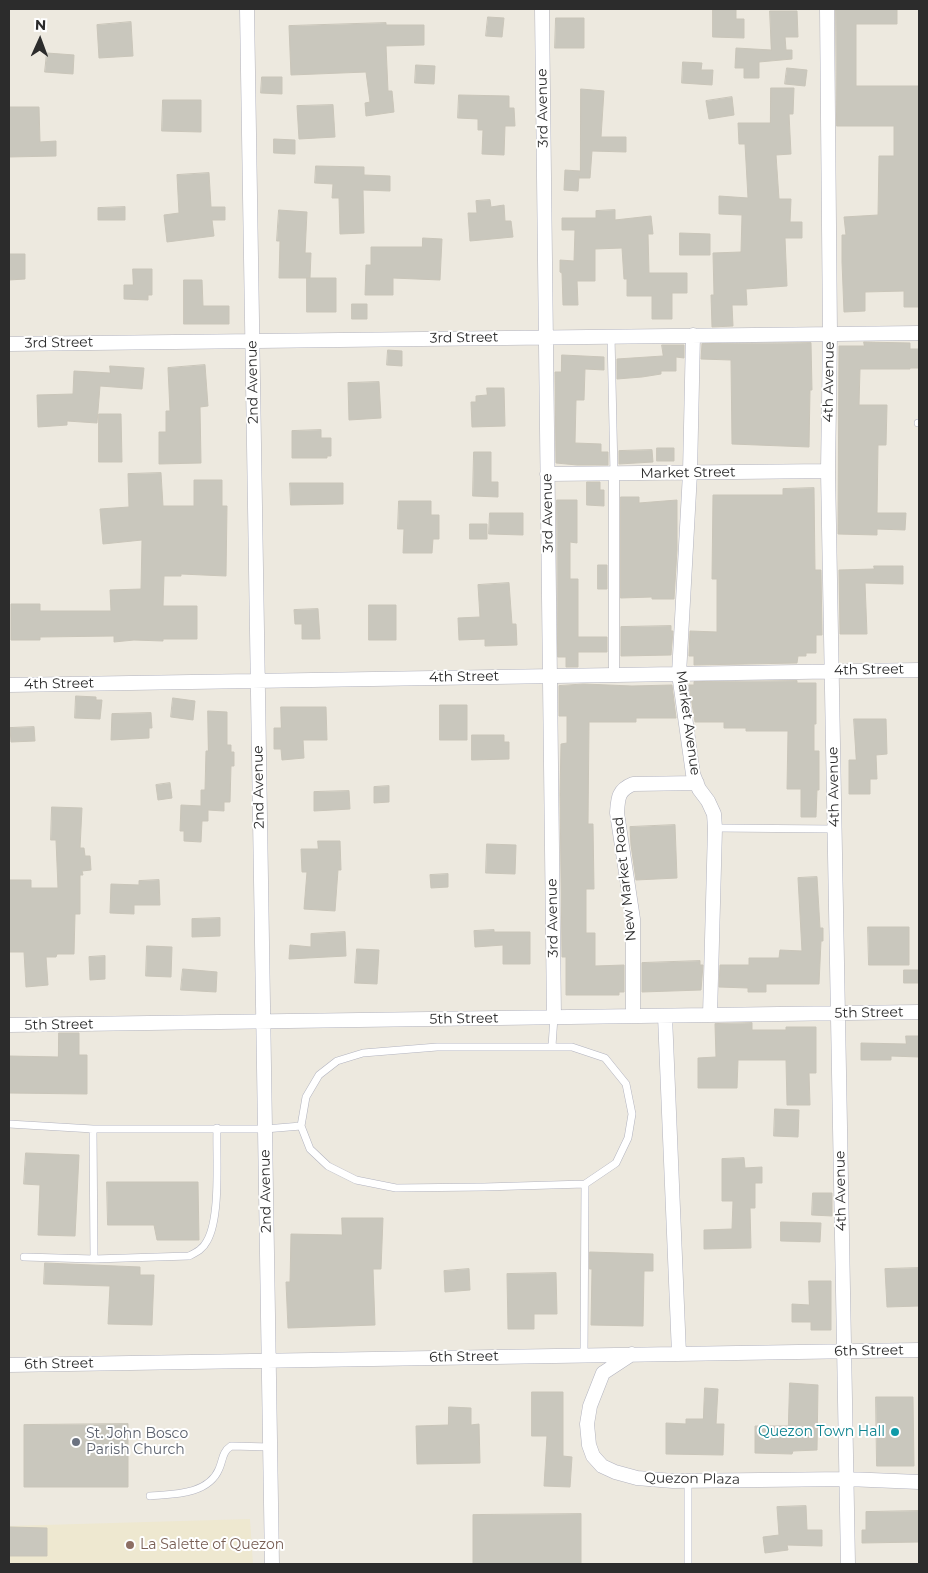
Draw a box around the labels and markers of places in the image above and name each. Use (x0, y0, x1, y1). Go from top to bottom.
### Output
place label: Quezon Town Hall (758, 1424, 885, 1440)
place label: St. John Bosco Parish Church (86, 1426, 188, 1458)
marker: Quezon Town Hall (889, 1426, 901, 1438)
marker: St. John Bosco Parish Church (70, 1436, 82, 1448)
place label: La Salette of Quezon (140, 1537, 284, 1553)
marker: La Salette of Quezon (124, 1539, 136, 1551)

